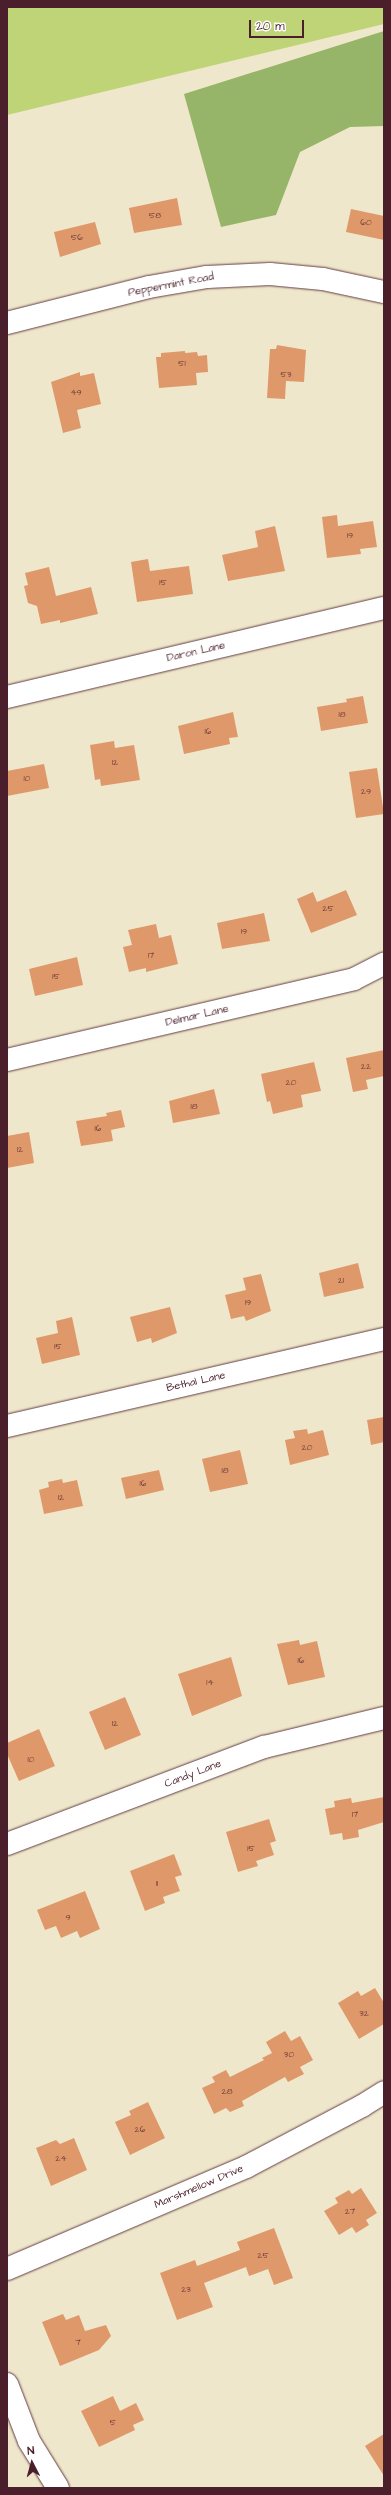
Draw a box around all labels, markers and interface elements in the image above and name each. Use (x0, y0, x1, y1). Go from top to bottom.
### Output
scale bar (251, 12, 306, 38)
text: 20 m (256, 18, 285, 35)
house number: 58 (149, 211, 161, 221)
house number: 60 (360, 218, 372, 228)
house number: 56 (71, 233, 83, 243)
street label: Peppermint Road (127, 270, 215, 300)
house number: 51 (178, 359, 186, 369)
house number: 53 (281, 370, 291, 380)
house number: 49 (70, 388, 82, 398)
house number: 19 (347, 531, 353, 541)
house number: 15 (159, 578, 167, 588)
street label: Daron Lane (166, 639, 226, 665)
house number: 18 (339, 710, 345, 720)
house number: 16 (205, 727, 211, 737)
house number: 12 (112, 758, 118, 768)
house number: 10 (24, 774, 30, 784)
house number: 29 (361, 787, 371, 797)
house number: 25 (322, 904, 334, 914)
house number: 19 (241, 927, 247, 937)
house number: 17 (148, 951, 154, 961)
house number: 15 (52, 972, 60, 982)
street label: Delmar Lane (164, 1002, 230, 1030)
house number: 22 (361, 1062, 371, 1072)
house number: 20 (286, 1078, 296, 1088)
house number: 18 (191, 1102, 197, 1112)
house number: 16 (95, 1124, 101, 1134)
house number: 12 (17, 1145, 23, 1155)
house number: 21 (338, 1276, 344, 1286)
house number: 19 (245, 1298, 251, 1308)
house number: 15 (54, 1342, 62, 1352)
street label: Bethal Lane (165, 1369, 227, 1395)
house number: 20 (302, 1443, 312, 1453)
house number: 18 (222, 1466, 228, 1476)
house number: 16 (140, 1479, 146, 1489)
house number: 12 (58, 1493, 64, 1503)
house number: 16 (298, 1656, 304, 1666)
house number: 14 (206, 1678, 214, 1688)
house number: 12 (112, 1719, 118, 1729)
house number: 10 (28, 1755, 34, 1765)
street label: Candy Lane (163, 1757, 223, 1791)
house number: 17 (352, 1810, 358, 1820)
house number: 15 (247, 1844, 255, 1854)
house number: 11 (156, 1879, 158, 1889)
house number: 9 (65, 1913, 71, 1923)
house number: 32 (359, 2009, 369, 2019)
house number: 30 (284, 2050, 294, 2060)
house number: 28 (222, 2087, 232, 2097)
house number: 26 (135, 2125, 145, 2135)
house number: 24 (55, 2154, 67, 2164)
street label: Marshmellow Drive (152, 2162, 246, 2212)
house number: 27 (345, 2207, 355, 2217)
house number: 25 (257, 2251, 269, 2261)
house number: 23 (181, 2285, 191, 2295)
house number: 7 (75, 2338, 81, 2348)
house number: 5 (110, 2418, 116, 2428)
north arrow (12, 2443, 52, 2483)
text: N (26, 2443, 35, 2458)

